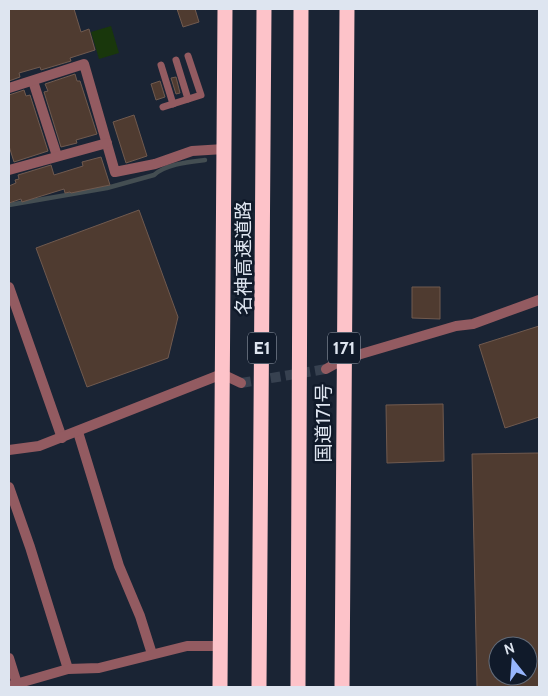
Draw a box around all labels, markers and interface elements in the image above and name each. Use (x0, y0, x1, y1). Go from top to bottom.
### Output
street label: 名神高速道路 (232, 201, 255, 315)
road number: E1 (248, 332, 276, 363)
road number: 171 (328, 332, 360, 363)
street label: 国道171号 (312, 384, 335, 462)
north arrow (488, 636, 538, 686)
text: N (502, 639, 517, 659)

